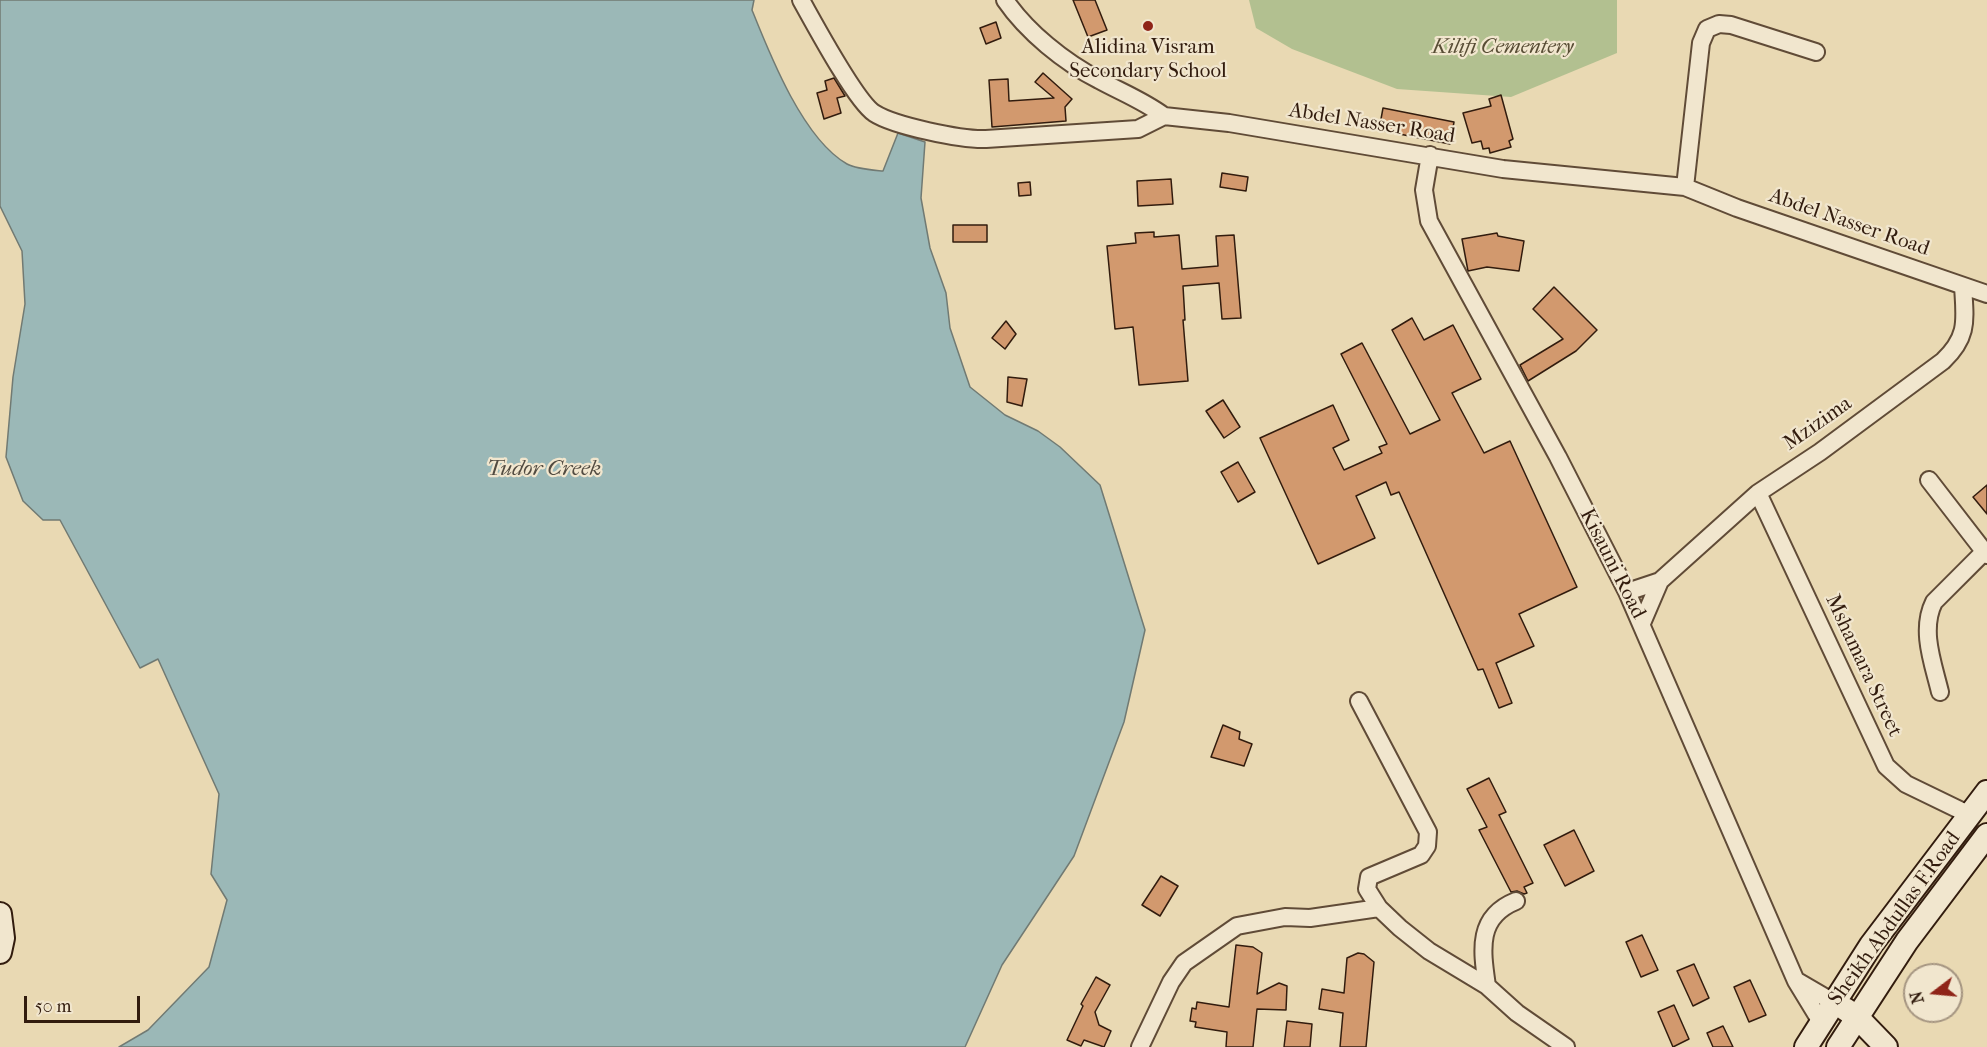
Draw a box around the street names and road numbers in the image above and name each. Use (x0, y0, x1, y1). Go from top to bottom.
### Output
street label: Abdel Nasser Road (1287, 98, 1457, 150)
street label: Abdel Nasser Road (1766, 184, 1932, 262)
street label: Mzizima (1779, 391, 1857, 457)
street label: Kisauni Road (1573, 505, 1651, 623)
street label: Mshamara Street (1819, 591, 1907, 741)
street label: Sheikh Abdullas F.Road (1823, 827, 1967, 1011)

